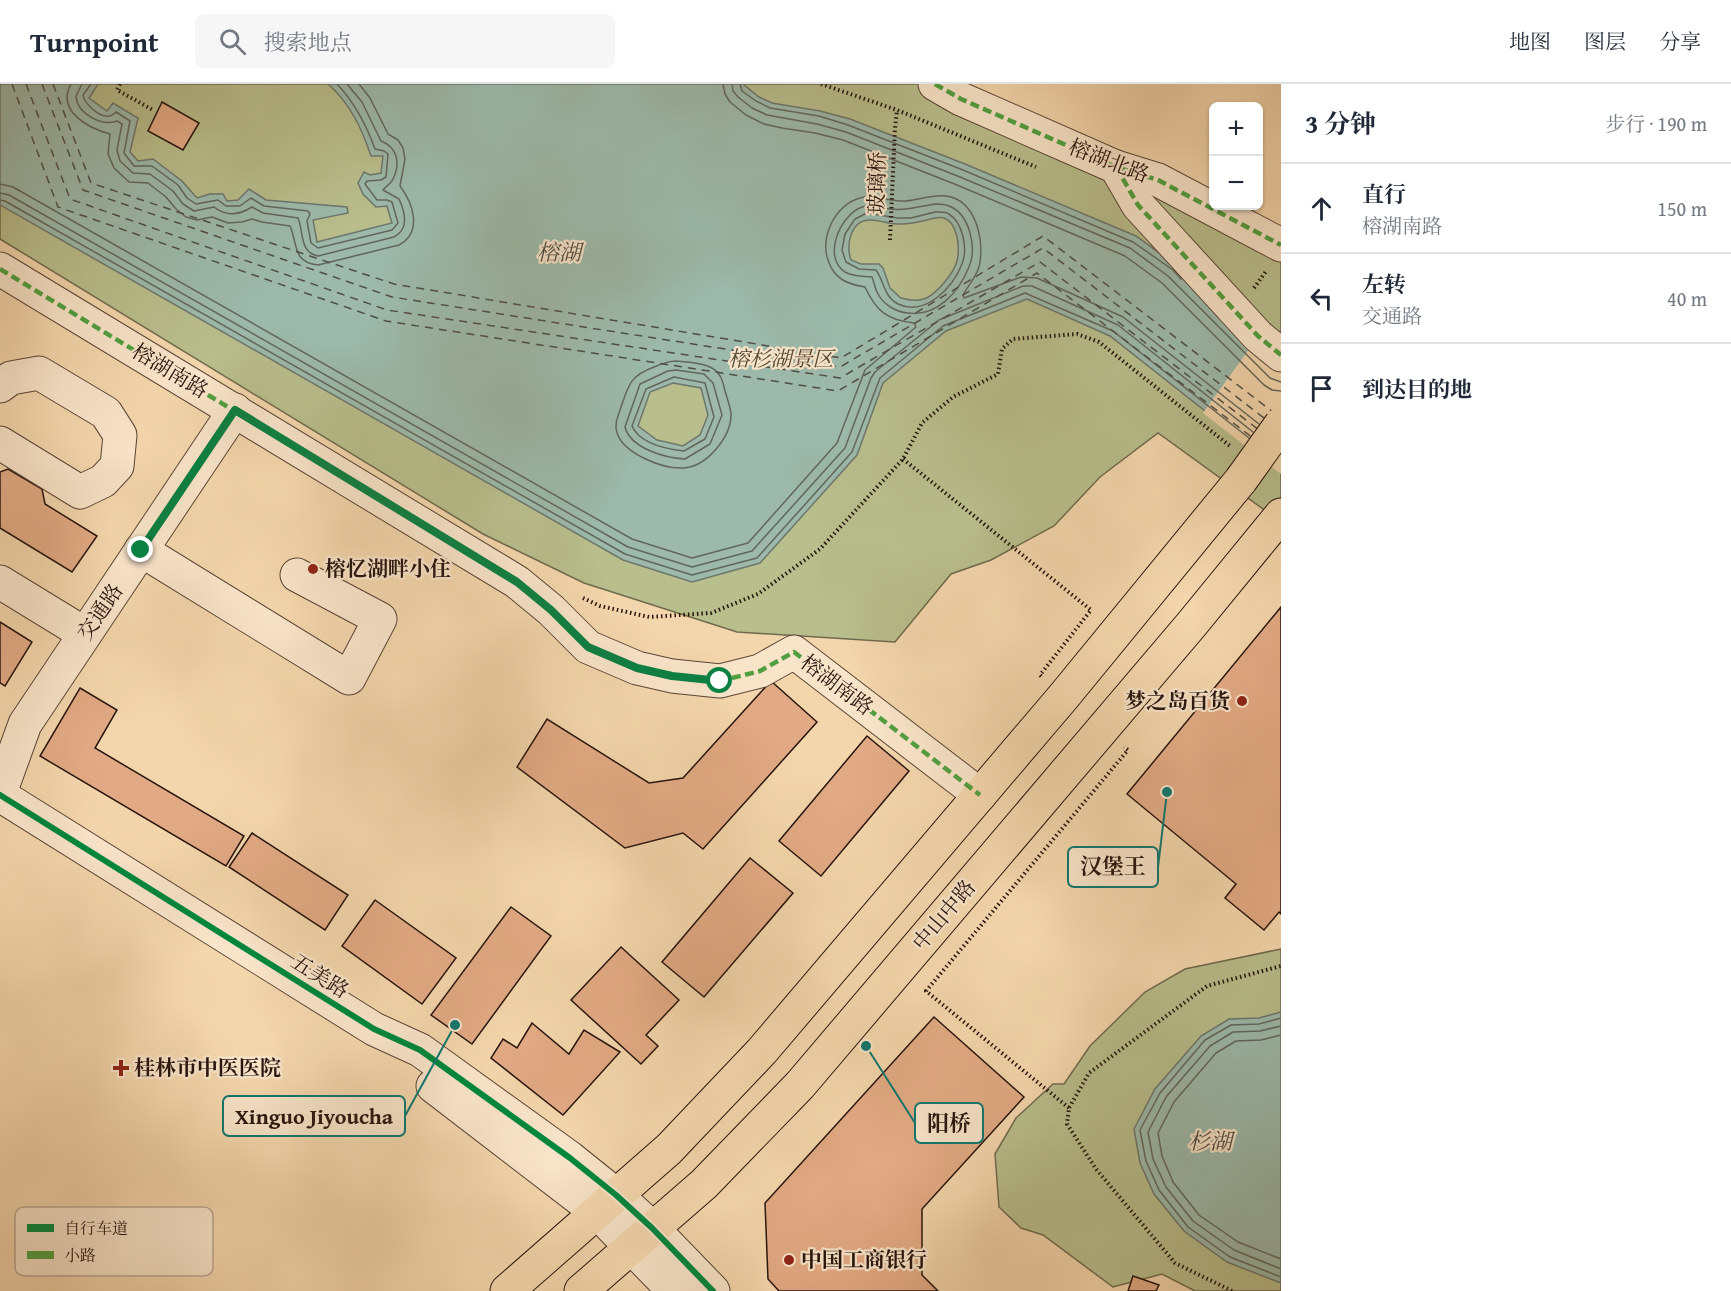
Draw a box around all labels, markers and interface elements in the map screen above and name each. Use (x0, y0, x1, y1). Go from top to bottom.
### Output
search box (195, 14, 615, 68)
text: Turnpoint (30, 21, 159, 62)
icon: search (216, 25, 249, 58)
text: 搜索地点 (264, 26, 352, 58)
text: 地图 (1509, 26, 1551, 57)
text: 图层 (1584, 26, 1626, 57)
text: 分享 (1659, 26, 1701, 57)
map controls (1209, 102, 1263, 210)
button: + (1209, 102, 1263, 156)
text: 3 分钟 (1305, 104, 1376, 143)
text: 步行 · 190 m (1605, 109, 1707, 138)
street label: 榕湖北路 (1064, 131, 1154, 190)
street label: 玻璃桥 (860, 151, 893, 215)
button: − (1209, 156, 1263, 210)
text: 直行 (1362, 178, 1406, 210)
icon: ahead (1305, 192, 1338, 225)
text: 150 m (1657, 194, 1707, 223)
text: 榕湖南路 (1362, 211, 1442, 240)
water label: 榕湖 (537, 236, 585, 268)
text: 左转 (1362, 268, 1406, 300)
icon: left (1305, 282, 1338, 315)
text: 40 m (1667, 284, 1707, 313)
text: 交通路 (1362, 301, 1422, 330)
street label: 榕湖南路 (126, 336, 214, 405)
park label: 榕杉湖景区 (729, 343, 836, 374)
icon: arrive (1305, 372, 1338, 405)
text: 到达目的地 (1362, 373, 1472, 405)
route end (127, 536, 153, 562)
place label: 榕忆湖畔小住 (325, 553, 451, 584)
marker: 榕忆湖畔小住 (306, 562, 320, 576)
street label: 交通路 (69, 577, 130, 647)
street label: 榕湖南路 (794, 647, 880, 722)
route start (706, 667, 732, 693)
place label: 梦之岛百货 (1125, 685, 1230, 716)
marker: 梦之岛百货 (1235, 694, 1249, 708)
callout: 汉堡王 (1068, 847, 1158, 887)
text: 汉堡王 (1080, 850, 1146, 882)
street label: 中山中路 (905, 873, 982, 957)
street label: 五美路 (285, 946, 355, 1005)
place label: 桂林市中医医院 (134, 1052, 281, 1083)
marker: 桂林市中医医院 (112, 1059, 130, 1077)
callout: Xinguo Jiyoucha (223, 1096, 405, 1136)
text: Xinguo Jiyoucha (235, 1100, 394, 1132)
callout: 阳桥 (915, 1103, 983, 1143)
text: 阳桥 (927, 1107, 971, 1139)
water label: 杉湖 (1188, 1125, 1236, 1157)
legend (15, 1207, 213, 1276)
text: 自行车道 (64, 1216, 128, 1240)
text: 小路 (64, 1243, 96, 1267)
place label: 中国工商银行 (801, 1244, 927, 1275)
marker: 中国工商银行 (782, 1253, 796, 1267)

